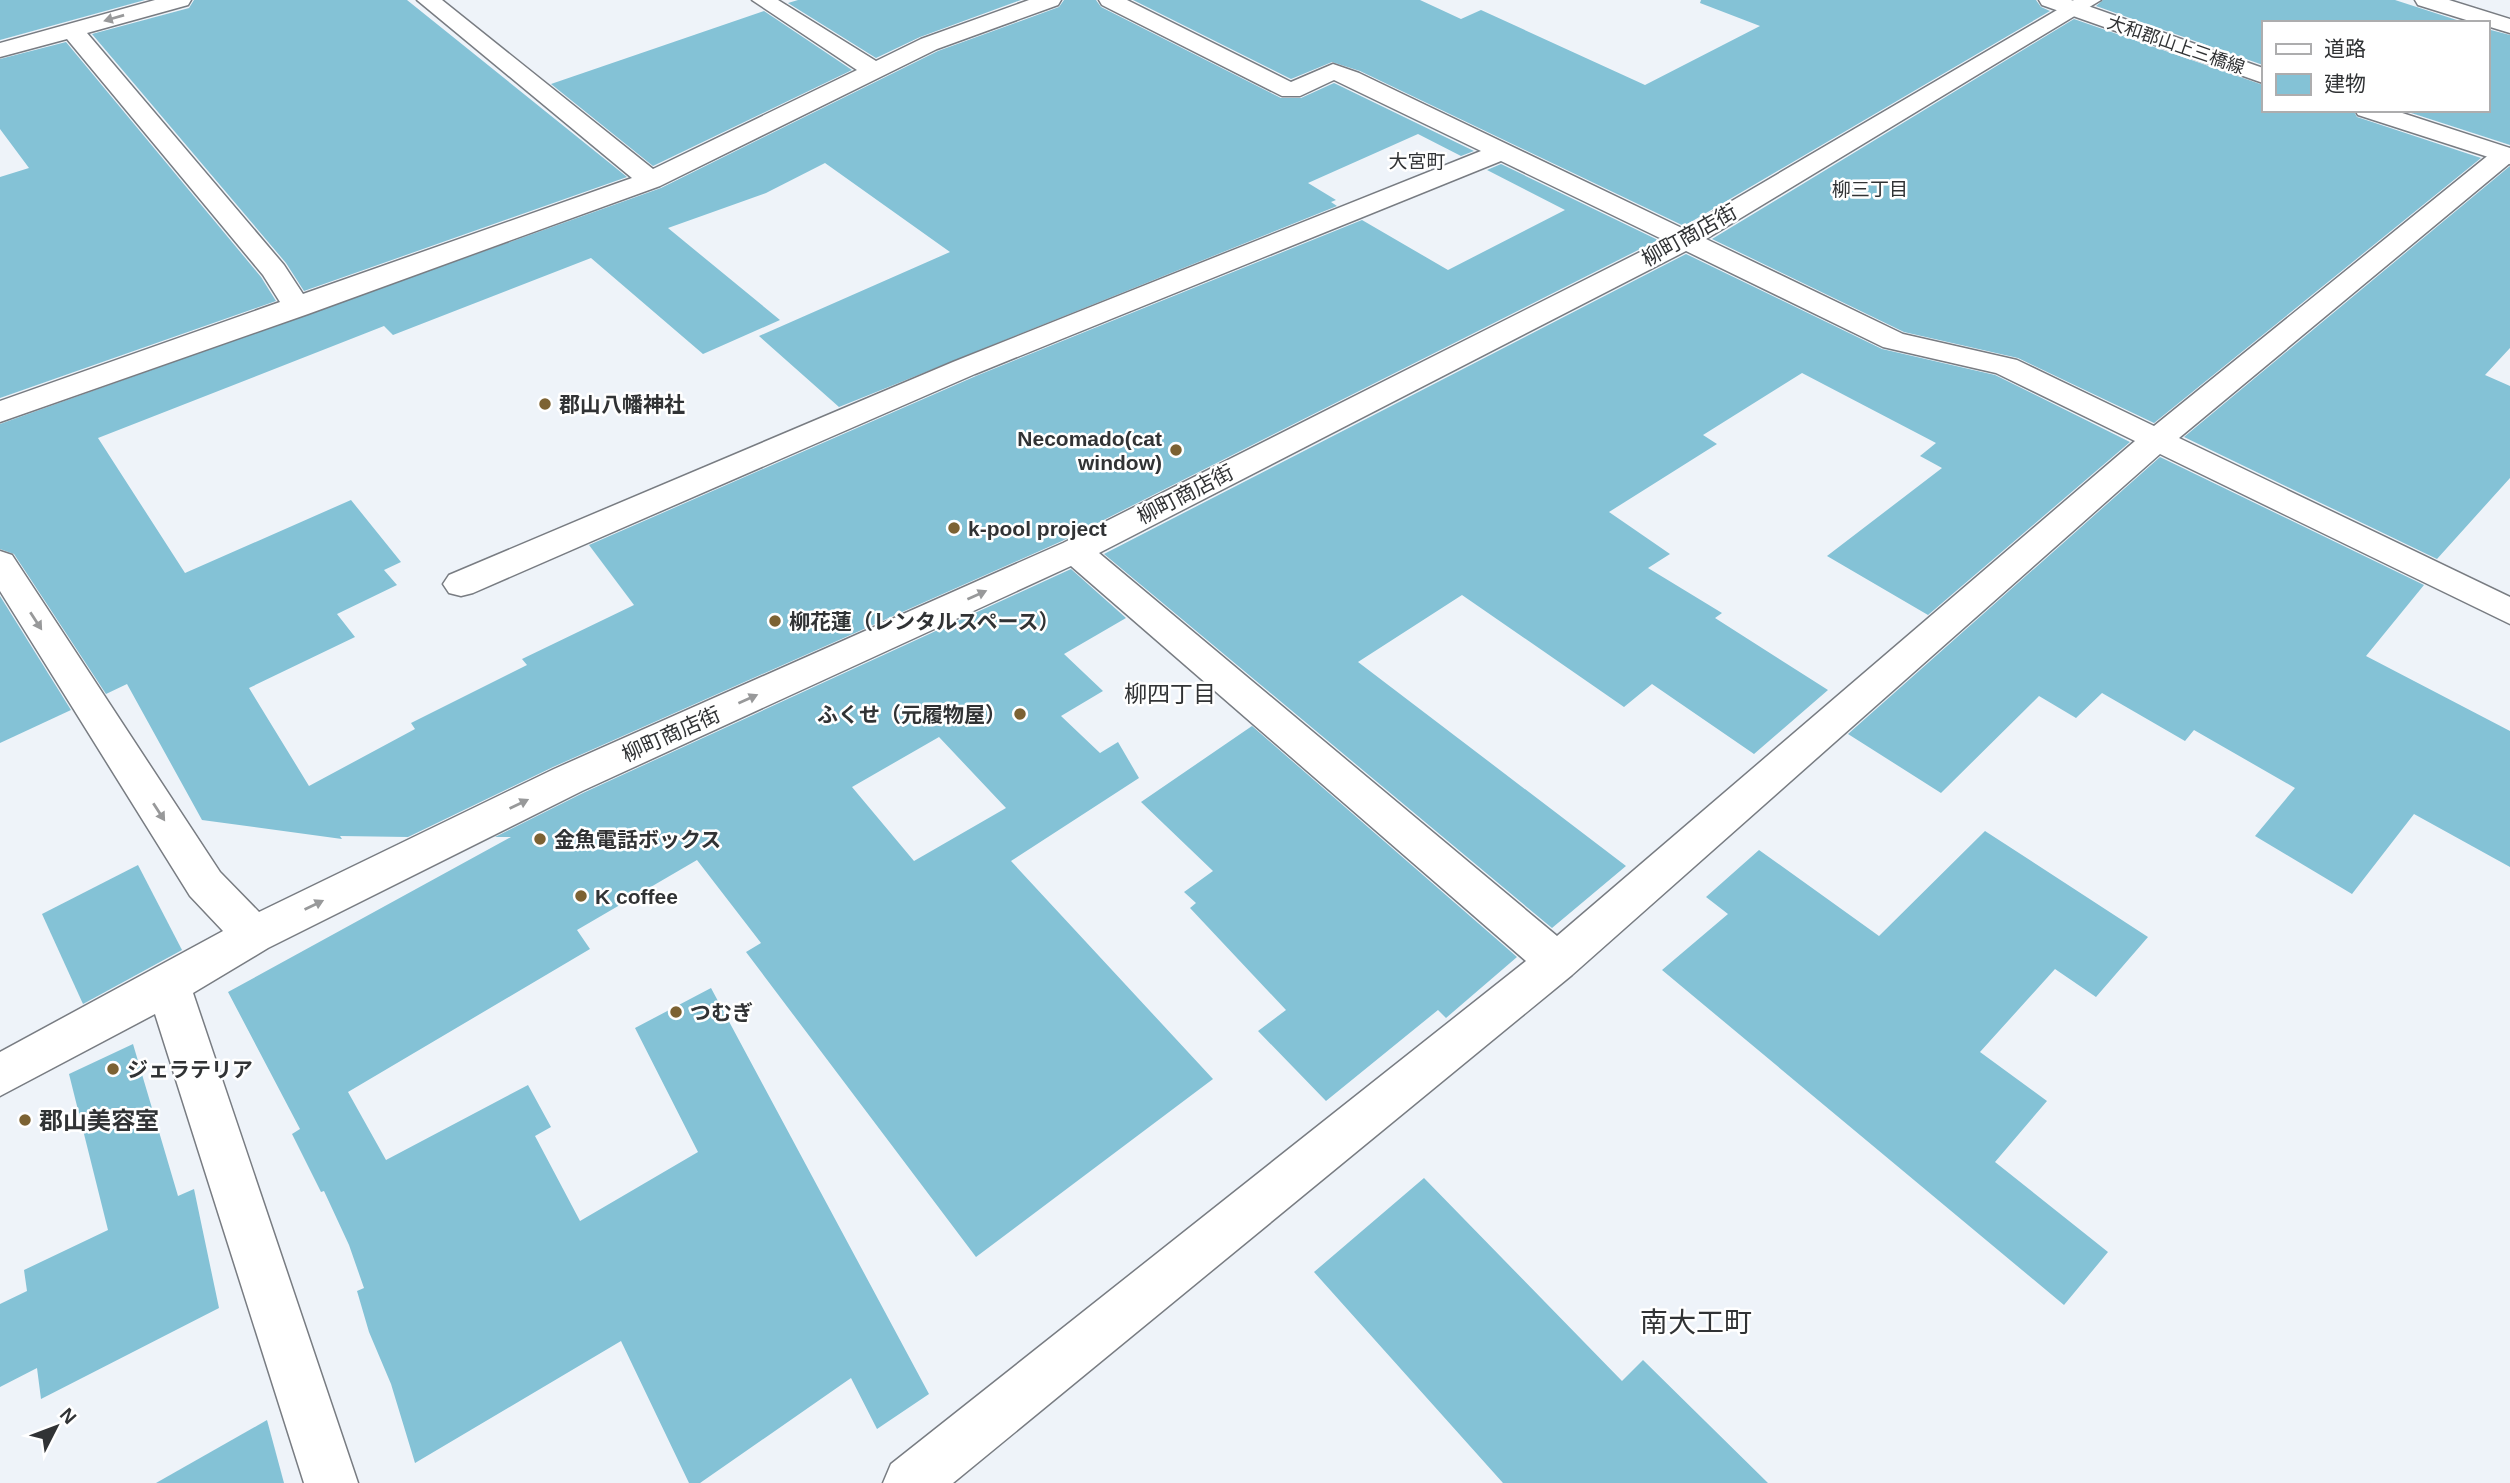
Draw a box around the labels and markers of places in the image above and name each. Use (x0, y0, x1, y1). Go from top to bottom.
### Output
place label: 郡山八幡神社 (559, 393, 685, 416)
marker: 郡山八幡神社 (537, 396, 553, 412)
place label: Necomado(cat window) (1017, 427, 1162, 474)
marker: Necomado(cat window) (1168, 442, 1184, 458)
place label: k-pool project (968, 517, 1107, 540)
marker: k-pool project (946, 520, 962, 536)
place label: 柳花蓮（レンタルスペース） (789, 610, 1059, 633)
marker: 柳花蓮（レンタルスペース） (767, 613, 783, 629)
place label: ふくせ（元履物屋） (817, 703, 1006, 726)
marker: ふくせ（元履物屋） (1012, 706, 1028, 722)
place label: 金魚電話ボックス (554, 828, 721, 851)
marker: 金魚電話ボックス (532, 831, 548, 847)
place label: K coffee (595, 885, 678, 908)
marker: K coffee (573, 888, 589, 904)
place label: つむぎ (690, 1001, 753, 1024)
marker: つむぎ (668, 1004, 684, 1020)
place label: ジェラテリア (127, 1058, 253, 1081)
marker: ジェラテリア (105, 1061, 121, 1077)
place label: 郡山美容室 (39, 1107, 159, 1134)
marker: 郡山美容室 (17, 1112, 33, 1128)

